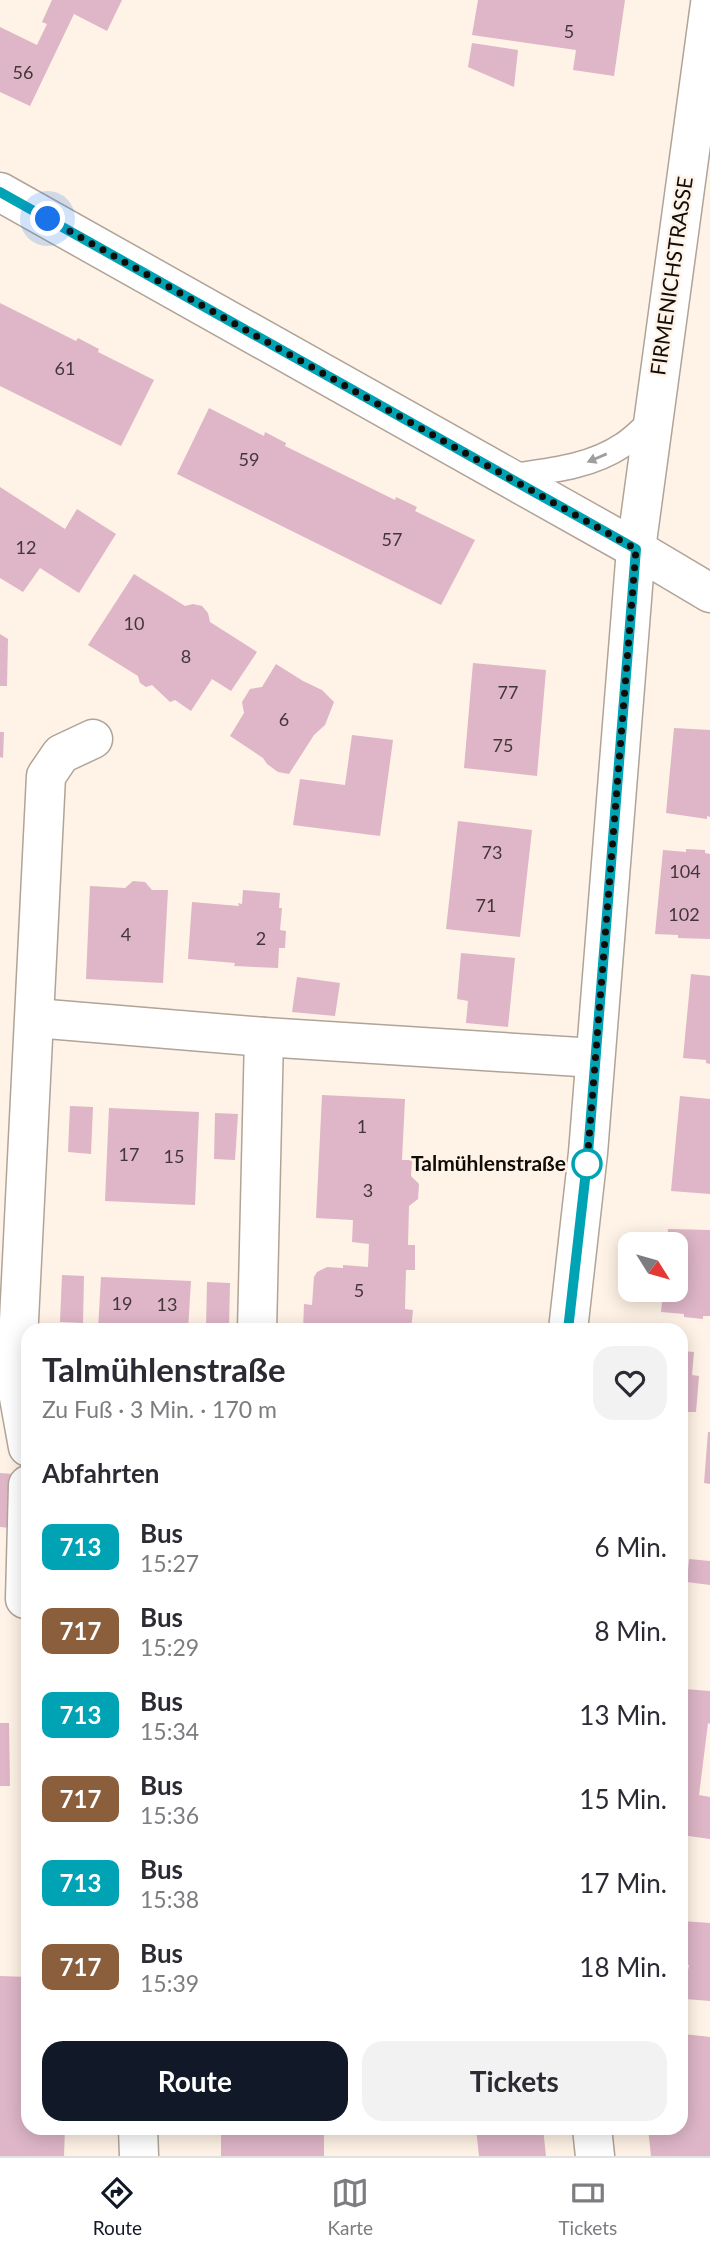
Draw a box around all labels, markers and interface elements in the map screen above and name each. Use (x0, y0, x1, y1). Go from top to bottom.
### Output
house number: 5 (564, 20, 574, 42)
house number: 56 (13, 61, 33, 83)
street label: FIRMENICHSTRASSE (644, 175, 697, 377)
your location (30, 201, 65, 236)
house number: 61 (55, 357, 75, 379)
house number: 59 (239, 448, 259, 470)
one-way arrow (587, 452, 607, 464)
house number: 57 (382, 528, 402, 550)
house number: 12 (16, 536, 36, 558)
house number: 10 (124, 612, 144, 634)
house number: 8 (181, 645, 191, 667)
house number: 77 (498, 681, 518, 703)
house number: 6 (279, 708, 289, 730)
house number: 75 (493, 734, 513, 756)
house number: 73 (482, 841, 502, 863)
house number: 104 (669, 860, 701, 882)
house number: 71 (476, 894, 496, 916)
house number: 102 (668, 903, 700, 925)
house number: 4 (121, 923, 131, 945)
house number: 2 (256, 927, 266, 949)
house number: 1 (357, 1115, 367, 1137)
house number: 17 (119, 1143, 139, 1165)
house number: 15 (164, 1145, 184, 1167)
marker: Talmühlenstraße (572, 1149, 602, 1179)
place label: Talmühlenstraße (411, 1150, 566, 1175)
house number: 3 (363, 1179, 373, 1201)
north arrow (618, 1232, 688, 1302)
map controls (618, 1232, 688, 1302)
house number: 5 (354, 1279, 364, 1301)
house number: 19 (112, 1292, 132, 1314)
house number: 13 (157, 1293, 177, 1315)
button: heart (593, 1346, 667, 1420)
text: Talmühlenstraße (42, 1349, 286, 1389)
text: Zu Fuß · 3 Min. · 170 m (42, 1395, 277, 1423)
text: Abfahrten (42, 1457, 160, 1489)
text: Bus (140, 1517, 183, 1549)
text: 6 Min. (594, 1531, 667, 1563)
text: 713 (60, 1532, 101, 1561)
text: 15:27 (140, 1549, 199, 1577)
text: Bus (140, 1601, 183, 1633)
text: 8 Min. (594, 1615, 667, 1647)
text: 717 (60, 1616, 101, 1645)
text: 15:29 (140, 1633, 199, 1661)
text: Bus (140, 1685, 183, 1717)
text: 13 Min. (579, 1699, 667, 1731)
text: 713 (60, 1700, 101, 1729)
text: 15:34 (140, 1717, 199, 1745)
text: Bus (140, 1769, 183, 1801)
text: 15 Min. (579, 1783, 667, 1815)
text: 717 (60, 1784, 101, 1813)
text: 15:36 (140, 1801, 199, 1829)
text: Bus (140, 1853, 183, 1885)
text: 17 Min. (579, 1867, 667, 1899)
text: 713 (60, 1868, 101, 1897)
text: 15:38 (140, 1885, 199, 1913)
text: Bus (140, 1937, 183, 1969)
text: 18 Min. (579, 1951, 667, 1983)
text: 717 (60, 1952, 101, 1981)
text: 15:39 (140, 1969, 199, 1997)
button: Route (42, 2041, 348, 2121)
button: Tickets (362, 2041, 667, 2121)
tab: Route (93, 2174, 142, 2239)
tab: Karte (327, 2174, 373, 2239)
tab: Tickets (558, 2174, 617, 2239)

